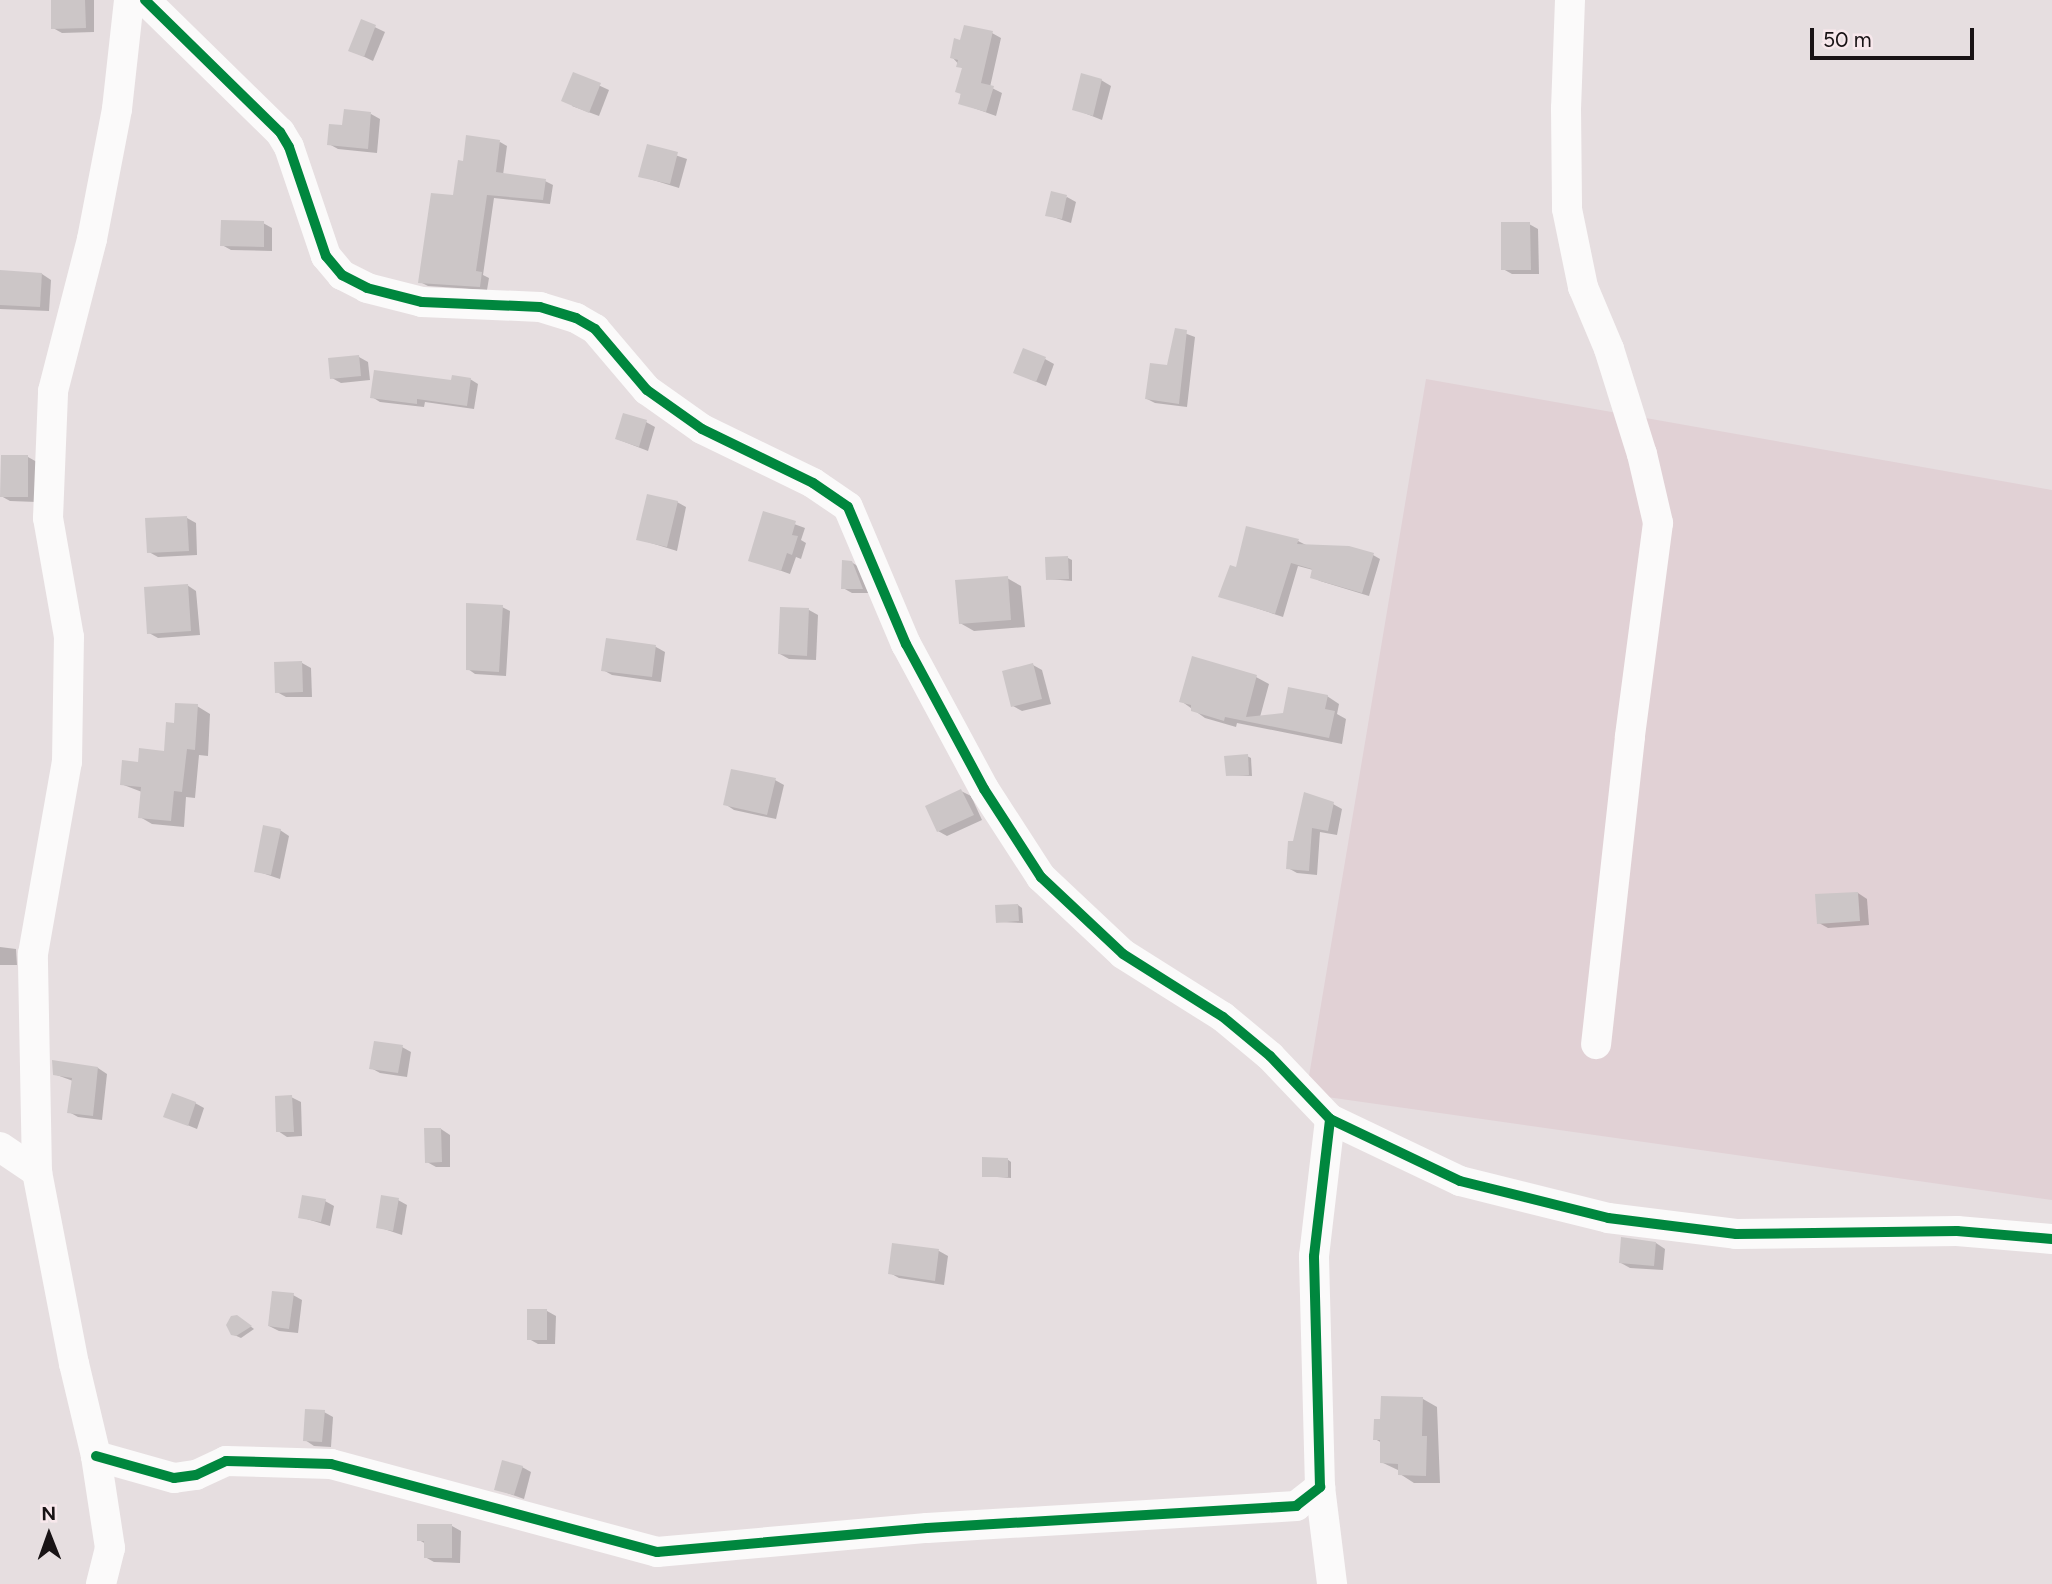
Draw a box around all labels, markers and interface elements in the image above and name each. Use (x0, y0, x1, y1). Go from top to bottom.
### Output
scale bar (1814, 14, 1979, 58)
text: 50 m (1823, 27, 1872, 52)
north arrow (14, 1500, 84, 1570)
text: N (41, 1502, 56, 1525)

